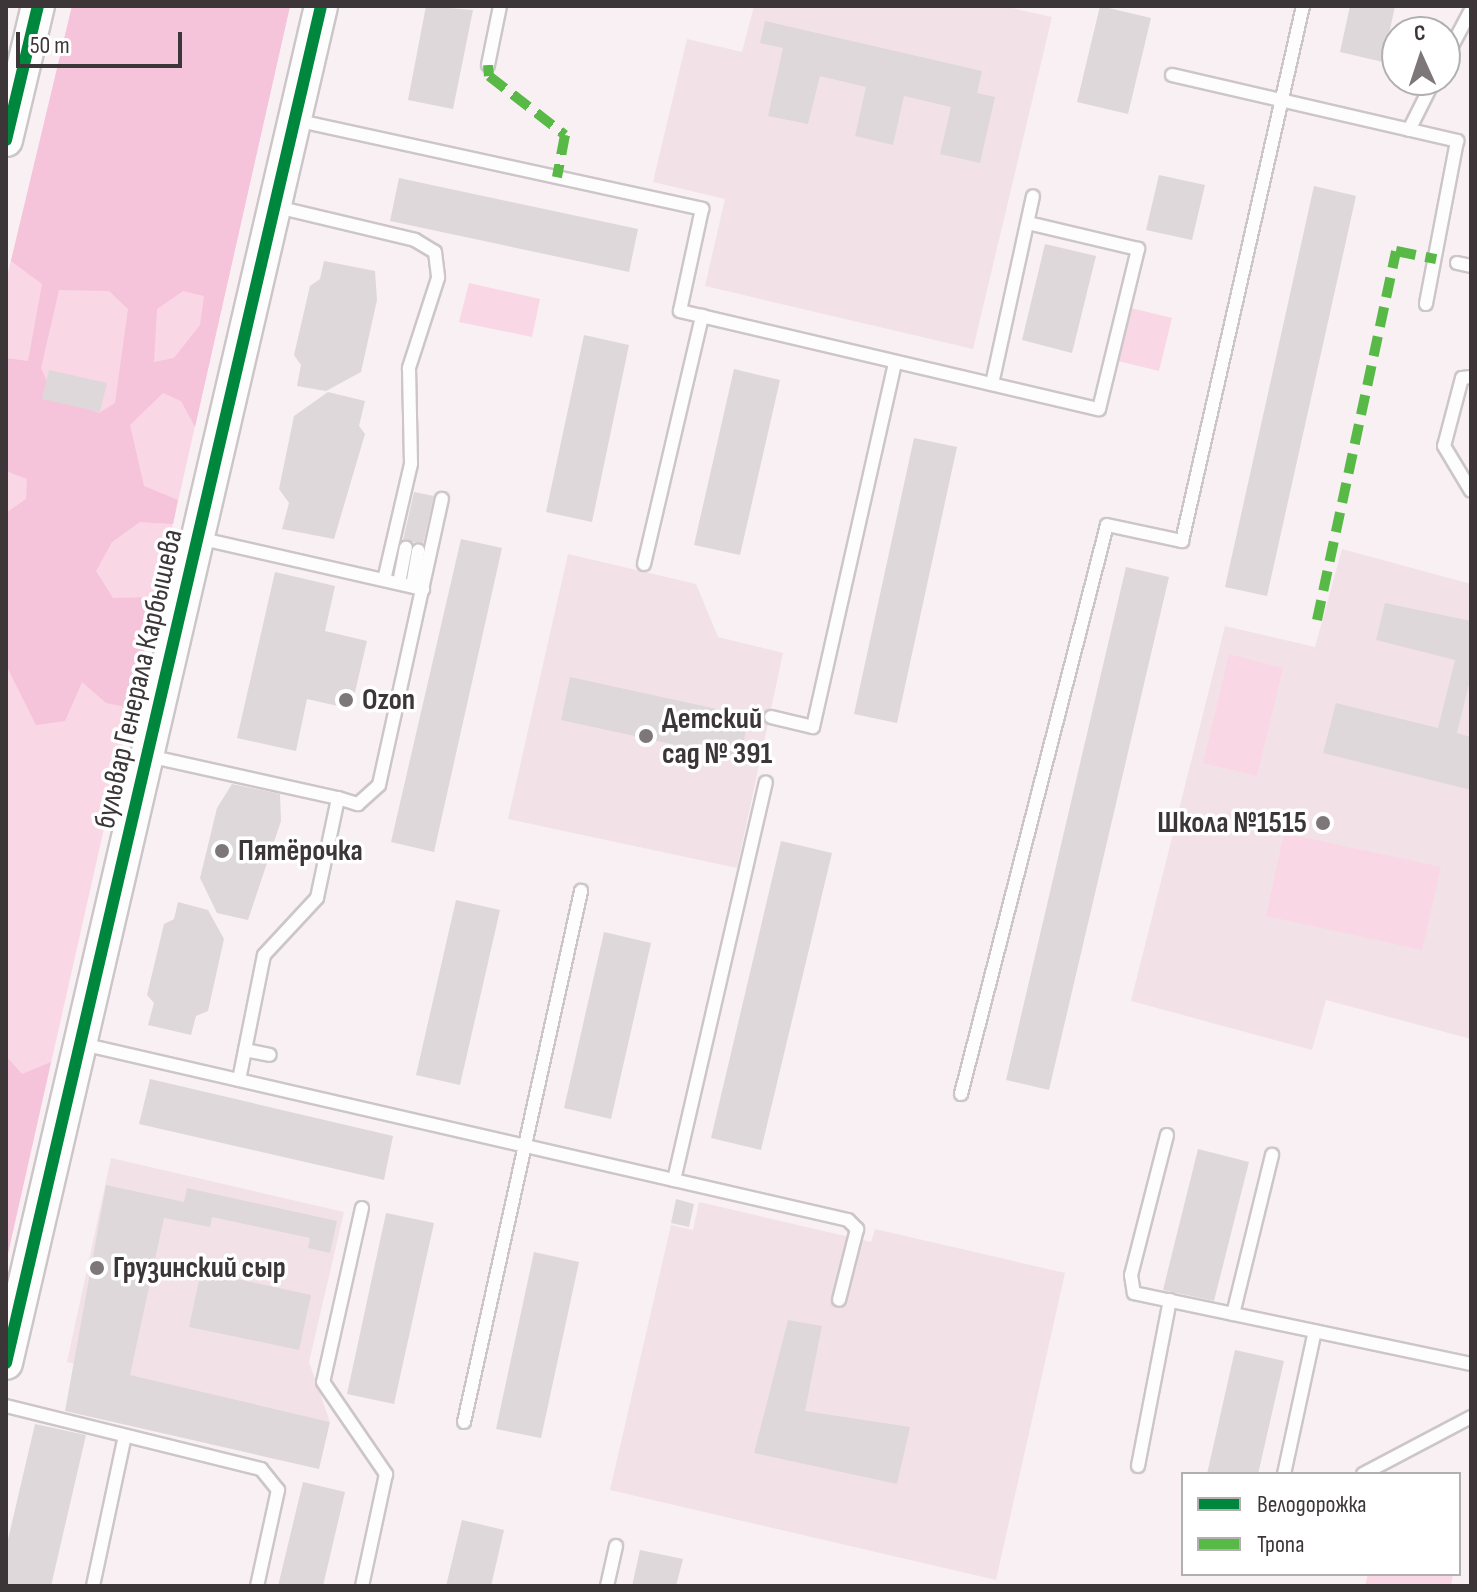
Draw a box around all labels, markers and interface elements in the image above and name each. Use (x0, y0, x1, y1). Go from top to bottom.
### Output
scale bar (20, 16, 186, 66)
north arrow (1381, 16, 1461, 96)
text: С (1413, 20, 1426, 47)
text: 50 m (30, 31, 70, 60)
street label: бульвар Генерала Карбышева (87, 526, 191, 832)
place label: Ozon (362, 682, 415, 718)
marker: Ozon (337, 691, 355, 709)
place label: Детский сад № 391 (662, 701, 772, 772)
marker: Детский сад № 391 (637, 727, 655, 745)
place label: Школа №1515 (1157, 805, 1307, 841)
marker: Школа №1515 (1314, 814, 1332, 832)
place label: Пятёрочка (238, 833, 363, 869)
marker: Пятёрочка (213, 842, 231, 860)
place label: Грузинский сыр (113, 1250, 286, 1286)
marker: Грузинский сыр (88, 1259, 106, 1277)
legend (1181, 1472, 1461, 1576)
text: Велодорожка (1257, 1490, 1367, 1519)
text: Тропа (1257, 1530, 1304, 1559)

